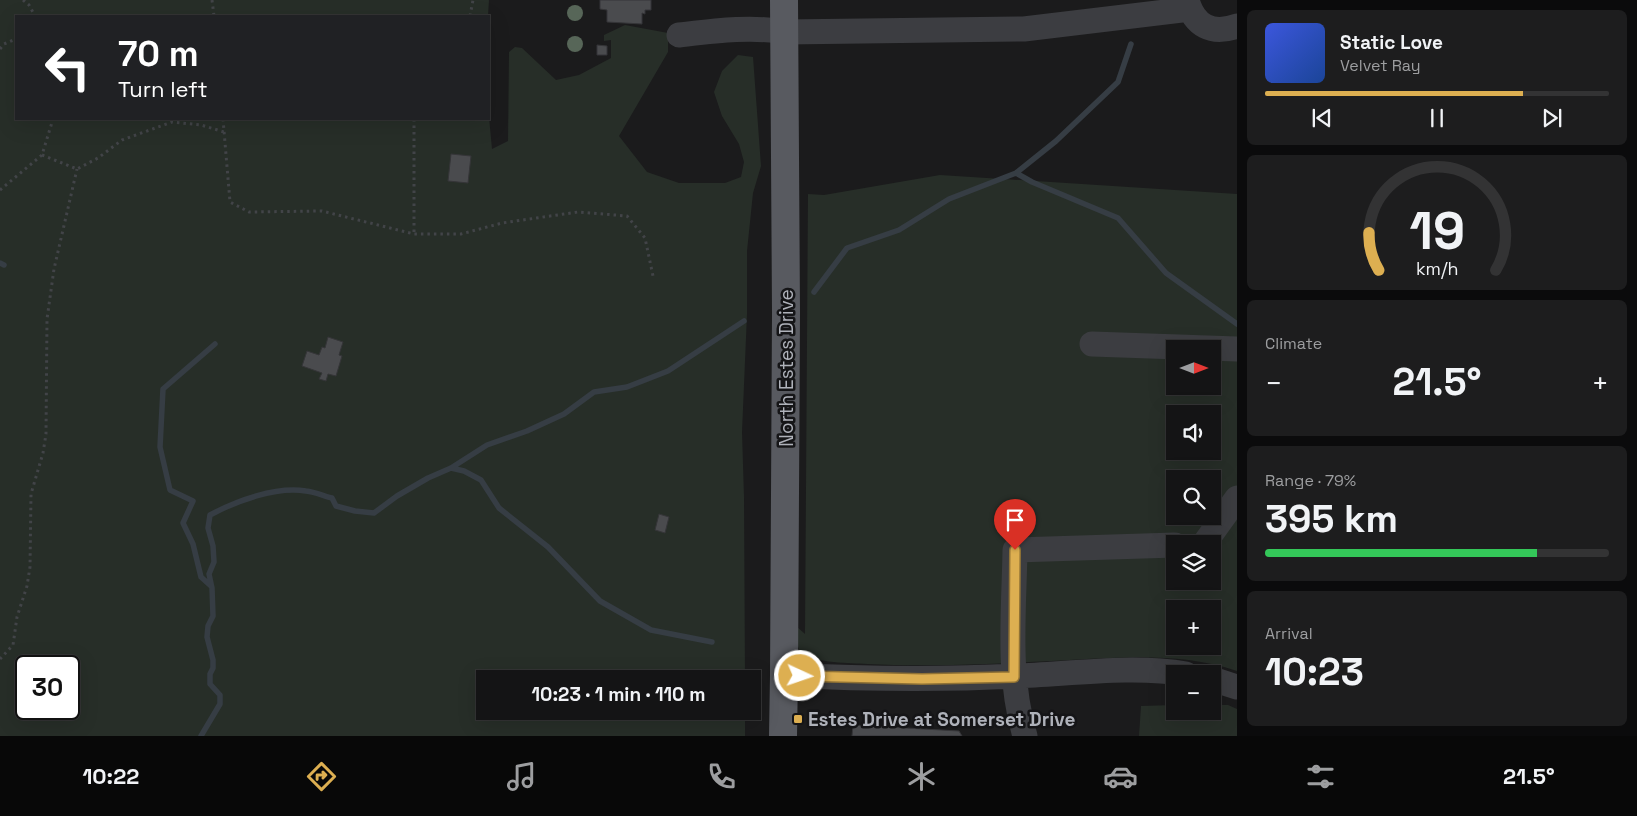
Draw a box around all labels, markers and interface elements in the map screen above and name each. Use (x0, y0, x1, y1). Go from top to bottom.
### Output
text: Static Love (1340, 30, 1443, 55)
text: 70 m (118, 32, 199, 76)
icon: left (35, 35, 100, 100)
text: Velvet Ray (1340, 55, 1421, 76)
text: Turn left (118, 75, 208, 103)
icon: previous (1308, 104, 1336, 132)
icon: pause (1423, 104, 1451, 132)
icon: next (1538, 104, 1566, 132)
text: 19 (1409, 198, 1465, 264)
text: km/h (1416, 257, 1458, 280)
street label: North Estes Drive (774, 289, 799, 447)
text: Climate (1265, 333, 1322, 354)
north arrow (1166, 340, 1221, 395)
map controls (1166, 340, 1221, 720)
text: 21.5° (1393, 358, 1481, 406)
text: − (1265, 365, 1282, 401)
text: + (1592, 365, 1609, 401)
button: sound (1166, 405, 1221, 460)
button: search (1166, 470, 1221, 525)
text: Range · 79% (1265, 470, 1356, 491)
text: 395 km (1265, 495, 1398, 543)
pin (994, 499, 1036, 550)
icon: arrive (1001, 506, 1029, 534)
button: layers (1166, 535, 1221, 590)
button: + (1166, 600, 1221, 655)
text: Arrival (1265, 623, 1313, 644)
text: 10:23 (1265, 648, 1364, 696)
position arrow (773, 649, 825, 701)
speed limit sign: 30 (15, 655, 80, 720)
button: − (1166, 665, 1221, 720)
text: 10:23 · 1 min · 110 m (532, 682, 705, 707)
place label: Estes Drive at Somerset Drive (808, 707, 1075, 732)
marker: Estes Drive at Somerset Drive (792, 713, 804, 725)
icon: directions (304, 759, 339, 794)
icon: music (504, 759, 539, 794)
icon: phone (704, 759, 739, 794)
icon: climate (904, 759, 939, 794)
icon: car (1103, 759, 1138, 794)
icon: filters (1303, 759, 1338, 794)
text: 10:22 (82, 762, 139, 790)
text: 21.5° (1503, 762, 1555, 790)

